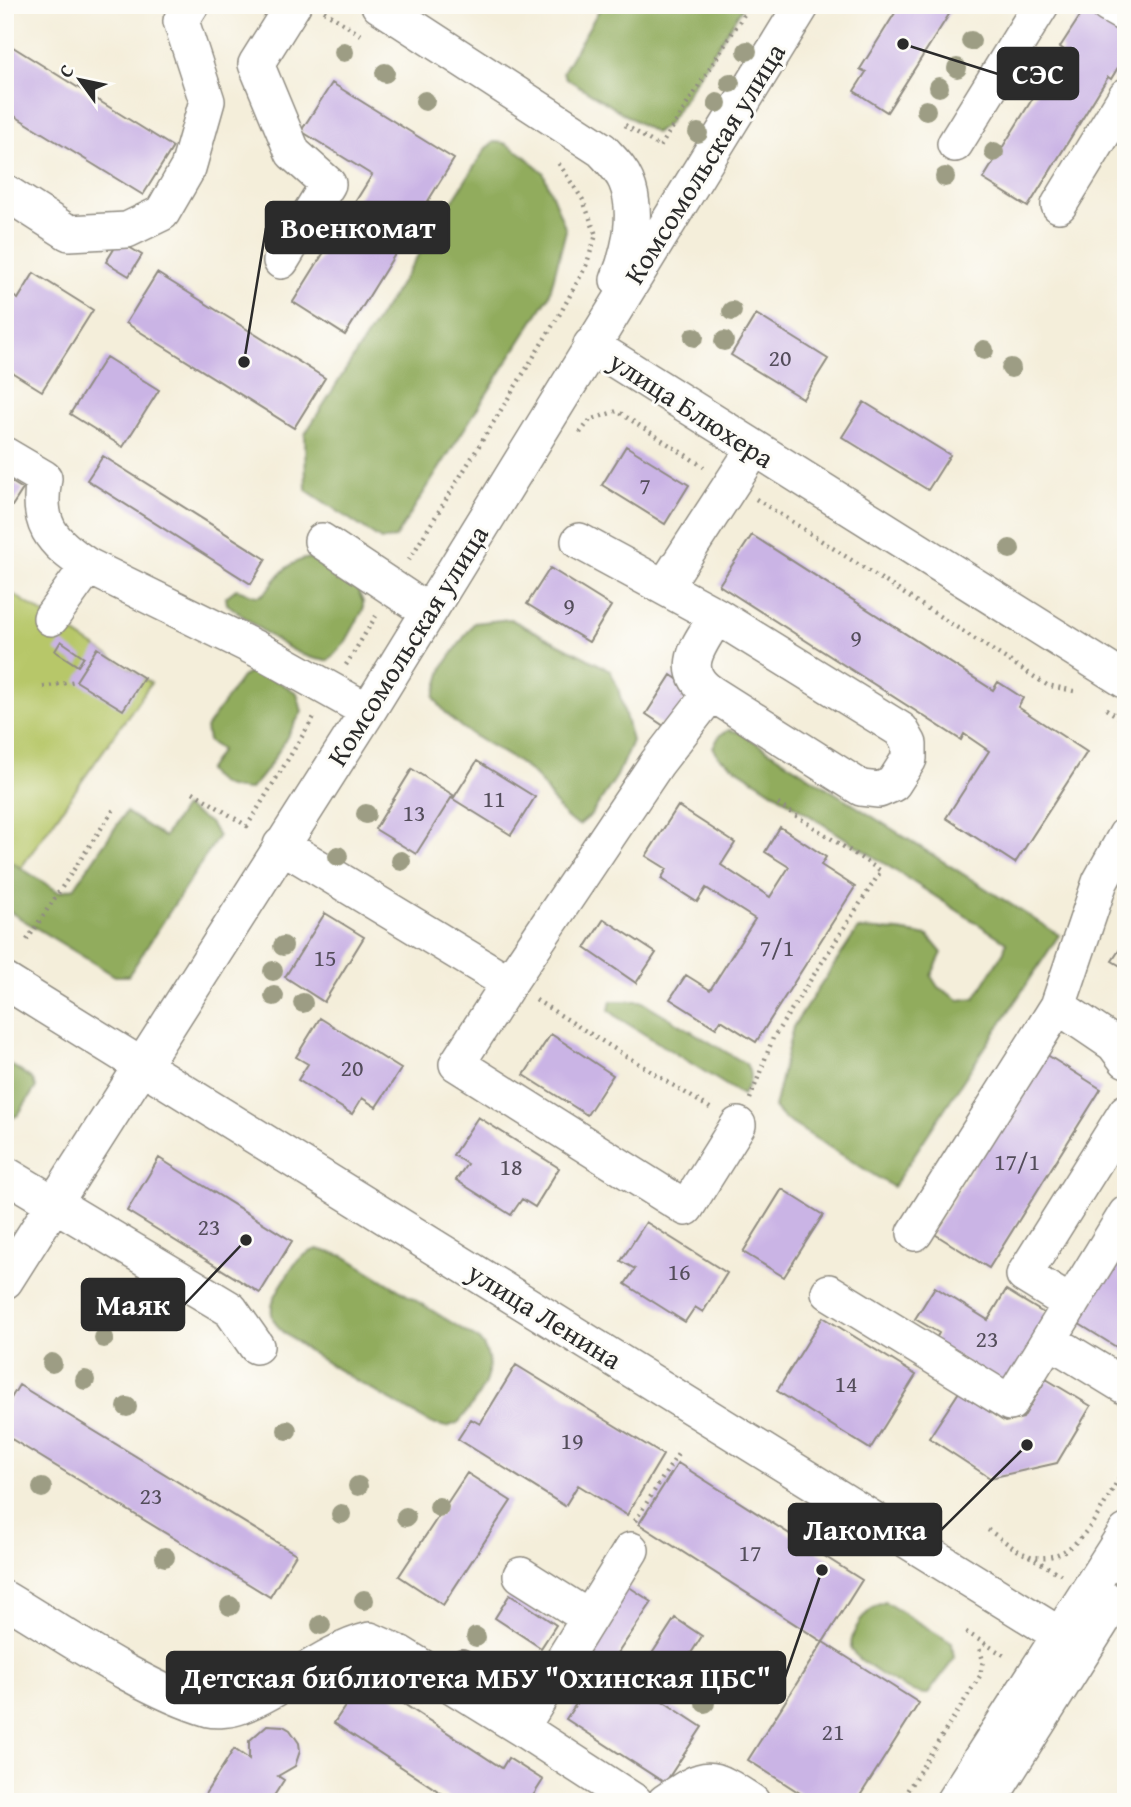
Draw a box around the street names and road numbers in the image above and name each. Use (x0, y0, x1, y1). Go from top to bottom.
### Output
street label: Комсомольская улица (613, 34, 795, 292)
street label: улица Блюхера (601, 340, 783, 478)
street label: Комсомольская улица (316, 516, 498, 774)
street label: улица Ленина (459, 1251, 631, 1379)

